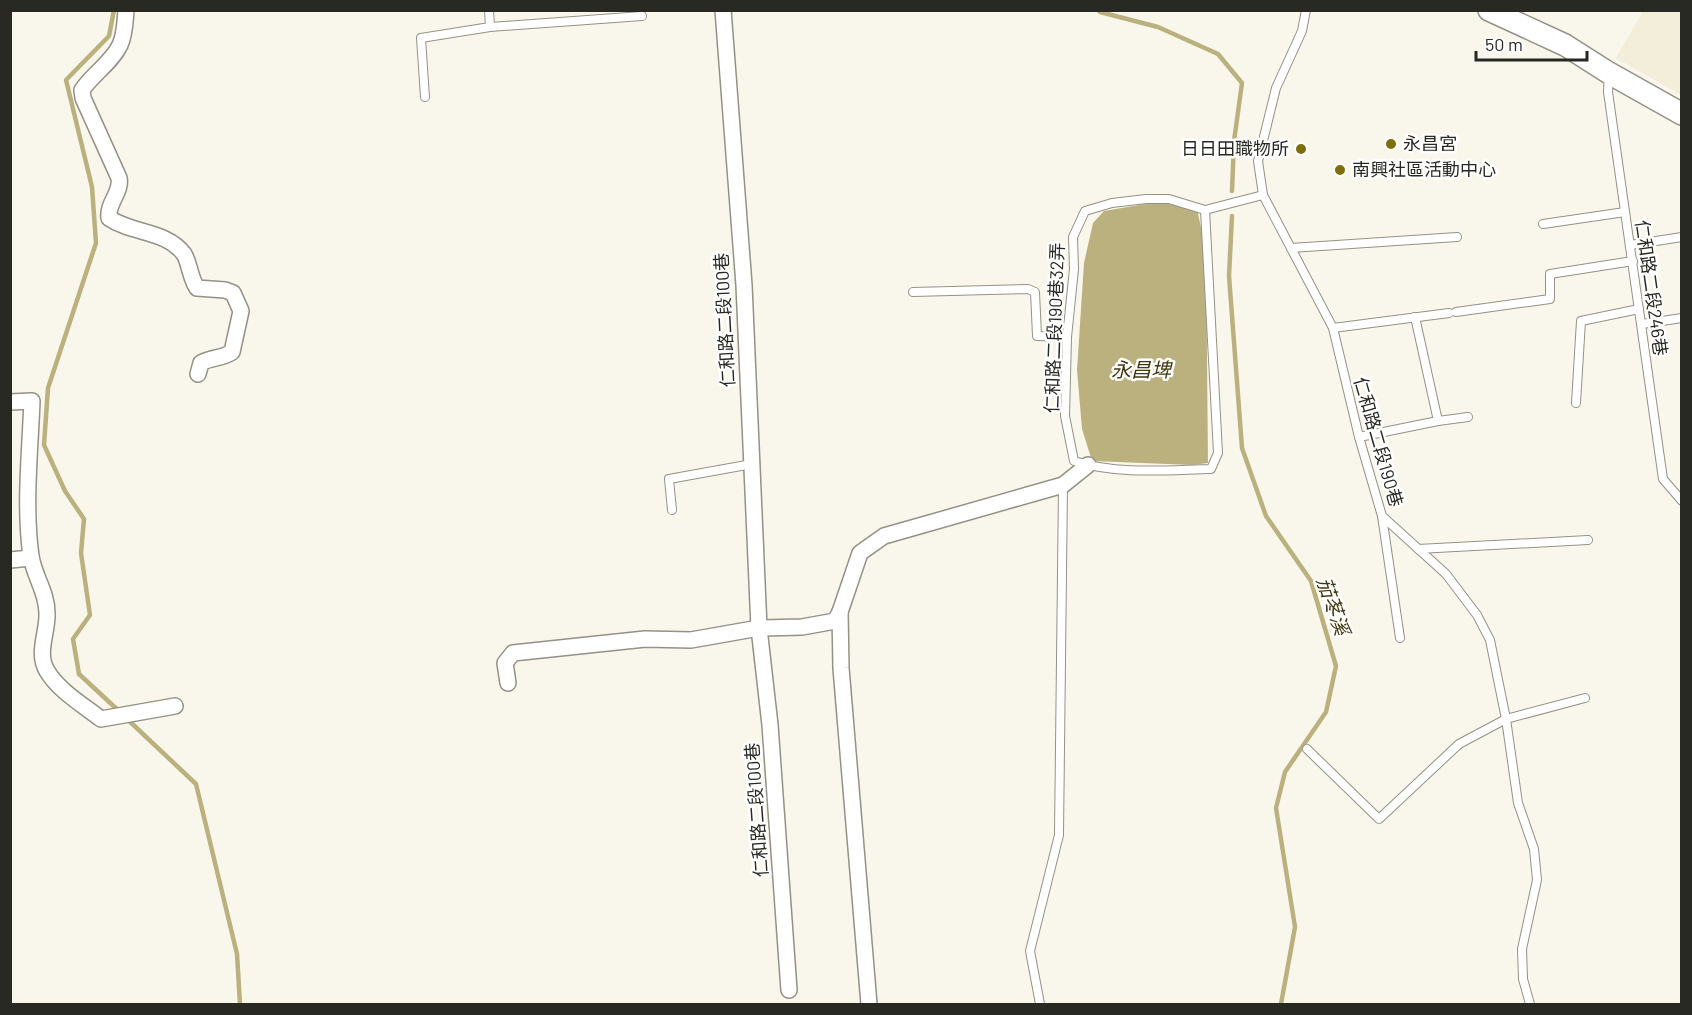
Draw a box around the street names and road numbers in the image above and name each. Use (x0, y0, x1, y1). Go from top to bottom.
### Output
street label: 仁和路二段246巷 (1632, 219, 1672, 357)
street label: 仁和路二段190巷32弄 (1040, 242, 1068, 414)
street label: 仁和路二段100巷 (709, 252, 739, 388)
street label: 仁和路二段190巷 (1350, 374, 1408, 509)
street label: 仁和路二段100巷 (740, 742, 772, 878)

